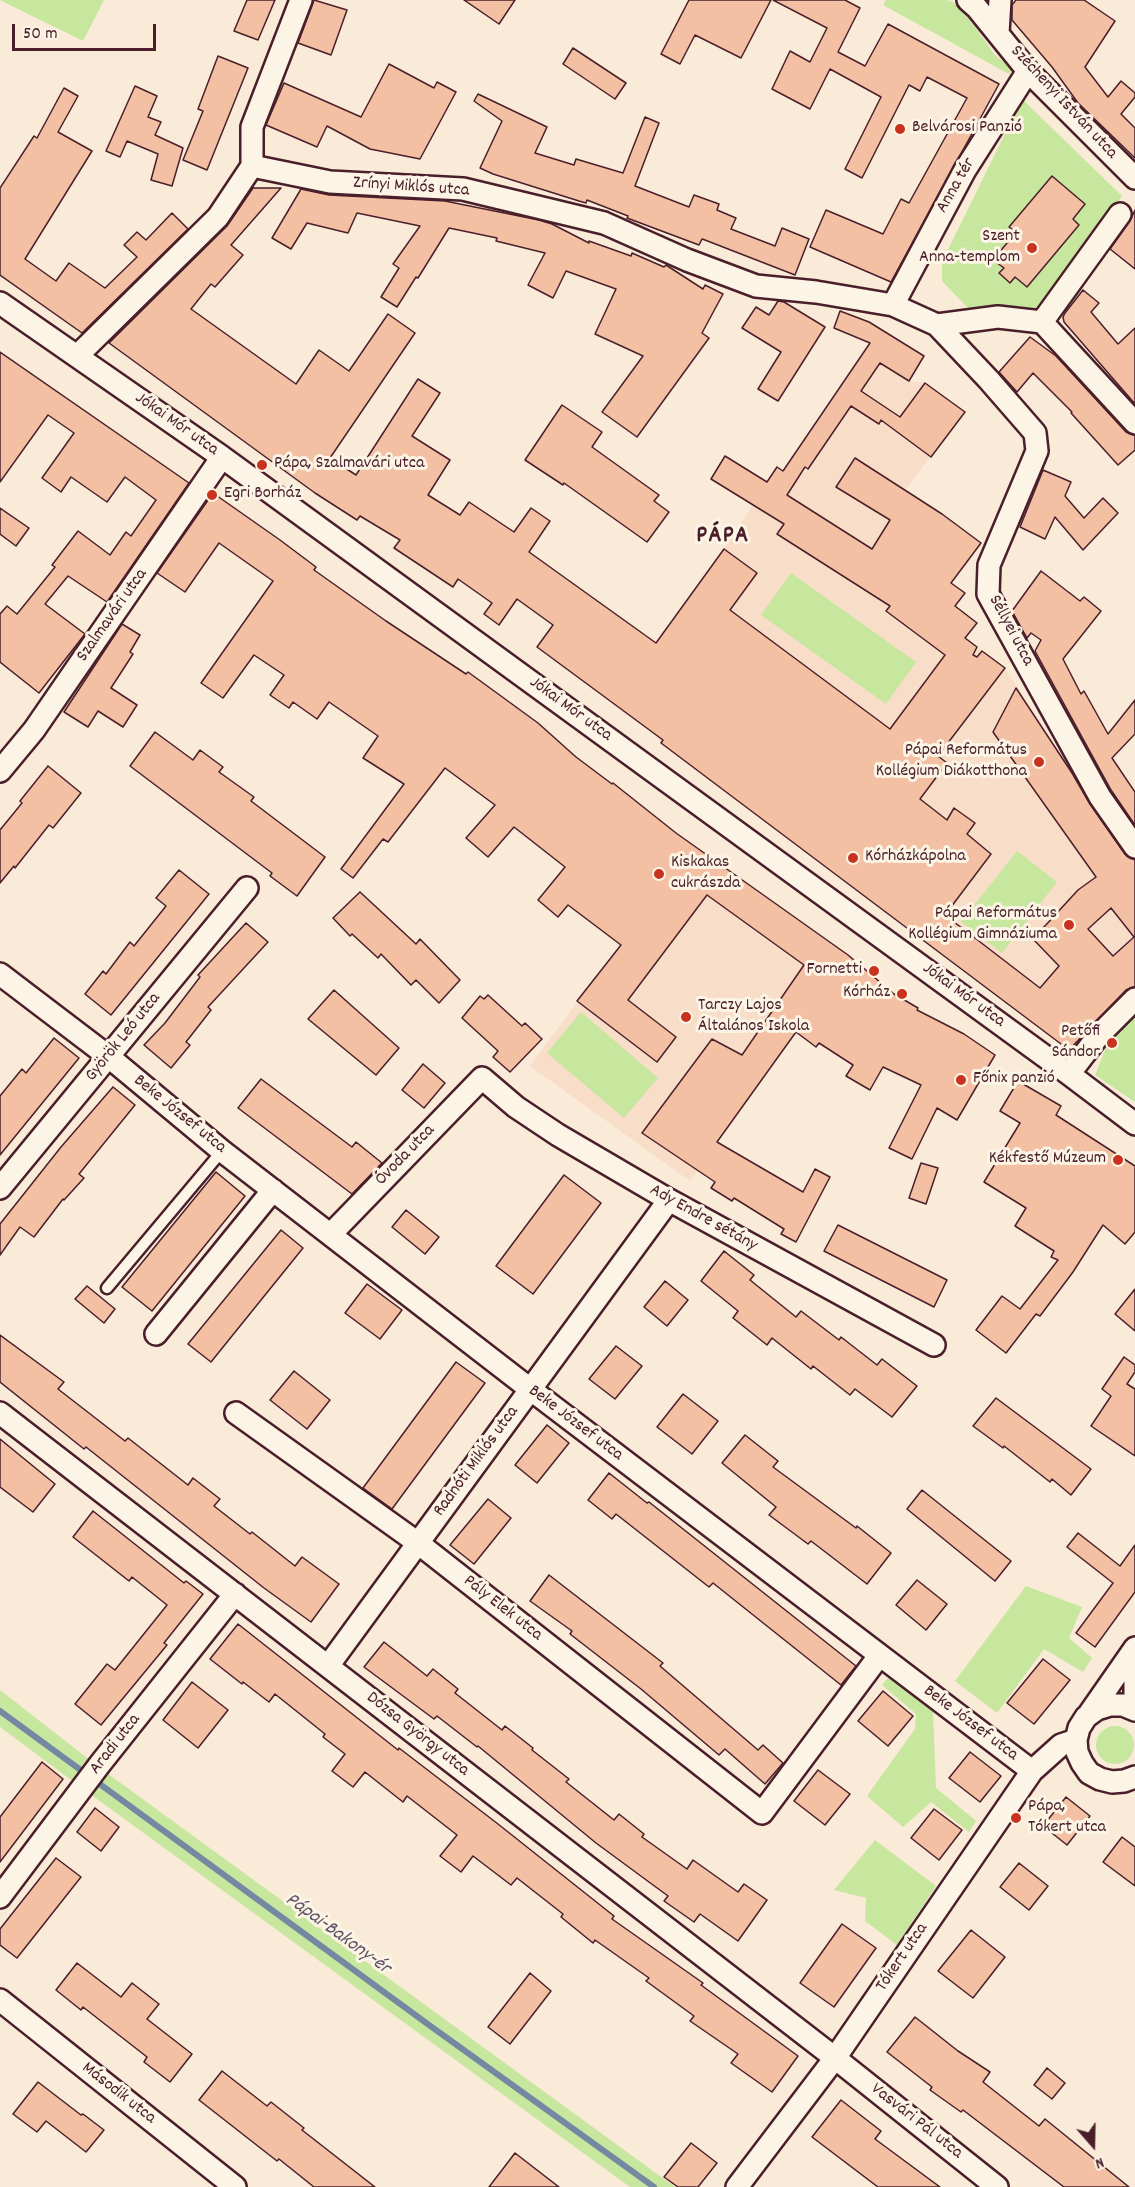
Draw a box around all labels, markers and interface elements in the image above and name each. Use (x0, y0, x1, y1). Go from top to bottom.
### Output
scale bar (15, 12, 159, 50)
text: 50 m (23, 22, 58, 47)
street label: Széchenyi István utca (1005, 42, 1121, 164)
place label: Belvárosi Panzió (912, 118, 1022, 140)
marker: Belvárosi Panzió (893, 122, 907, 136)
street label: Anna tér (933, 155, 981, 217)
street label: Zrínyi Miklós utca (352, 173, 470, 203)
place label: Szent Anna-templom (919, 227, 1020, 270)
marker: Szent Anna-templom (1025, 241, 1039, 255)
street label: Jókai Mór utca (130, 388, 222, 462)
place label: Pápa, Szalmavári utca (274, 454, 424, 476)
marker: Pápa, Szalmavári utca (255, 458, 269, 472)
place label: Egri Borház (224, 484, 301, 506)
marker: Egri Borház (205, 488, 219, 502)
district label: PÁPA (696, 524, 750, 552)
street label: Szalmavári utca (73, 565, 153, 667)
street label: Séllyei utca (982, 592, 1038, 670)
street label: Jókai Mór utca (524, 673, 616, 747)
place label: Pápai Református Kollégium Diákotthona (876, 741, 1027, 783)
marker: Pápai Református Kollégium Diákotthona (1032, 755, 1046, 769)
place label: Kórházkápolna (865, 847, 966, 869)
marker: Kórházkápolna (846, 851, 860, 865)
place label: Kiskakas cukrászda (671, 853, 740, 896)
marker: Kiskakas cukrászda (652, 867, 666, 881)
place label: Pápai Református Kollégium Gimnáziuma (908, 904, 1057, 946)
marker: Pápai Református Kollégium Gimnáziuma (1062, 918, 1076, 932)
street label: Jókai Mór utca (917, 959, 1009, 1033)
place label: Fornetti (806, 960, 862, 982)
marker: Fornetti (867, 964, 881, 978)
place label: Kórház (843, 983, 890, 1005)
marker: Kórház (895, 987, 909, 1001)
street label: Györök Leó utca (82, 989, 166, 1087)
place label: Tarczy Lajos Általános Iskola (698, 996, 809, 1038)
marker: Tarczy Lajos Általános Iskola (679, 1010, 693, 1024)
place label: Petőfi Sándor (1052, 1022, 1100, 1064)
marker: Petőfi Sándor (1105, 1036, 1119, 1050)
place label: Főnix panzió (973, 1069, 1055, 1091)
street label: Beke József utca (128, 1071, 230, 1159)
marker: Főnix panzió (954, 1073, 968, 1087)
street label: Óvoda utca (372, 1121, 440, 1191)
place label: Kékfestő Múzeum (989, 1149, 1106, 1171)
marker: Kékfestő Múzeum (1111, 1153, 1125, 1167)
street label: Ady Endre sétány (645, 1180, 761, 1258)
street label: Beke József utca (523, 1381, 627, 1467)
street label: Radnóti Miklós utca (430, 1403, 524, 1521)
street label: Pály Elek utca (458, 1571, 546, 1647)
street label: Beke József utca (918, 1681, 1022, 1767)
street label: Dózsa György utca (361, 1688, 473, 1782)
street label: Aradi utca (86, 1710, 146, 1780)
place label: Pápa, Tókert utca (1028, 1797, 1106, 1840)
marker: Pápa, Tókert utca (1009, 1811, 1023, 1825)
water label: Pápai-Bakony-ér (280, 1889, 394, 1981)
street label: Tókert utca (872, 1920, 934, 1996)
street label: Második utca (77, 2058, 159, 2130)
street label: Vasvári Pál utca (866, 2079, 966, 2165)
north arrow (1063, 2115, 1123, 2175)
text: N (1092, 2150, 1107, 2175)

